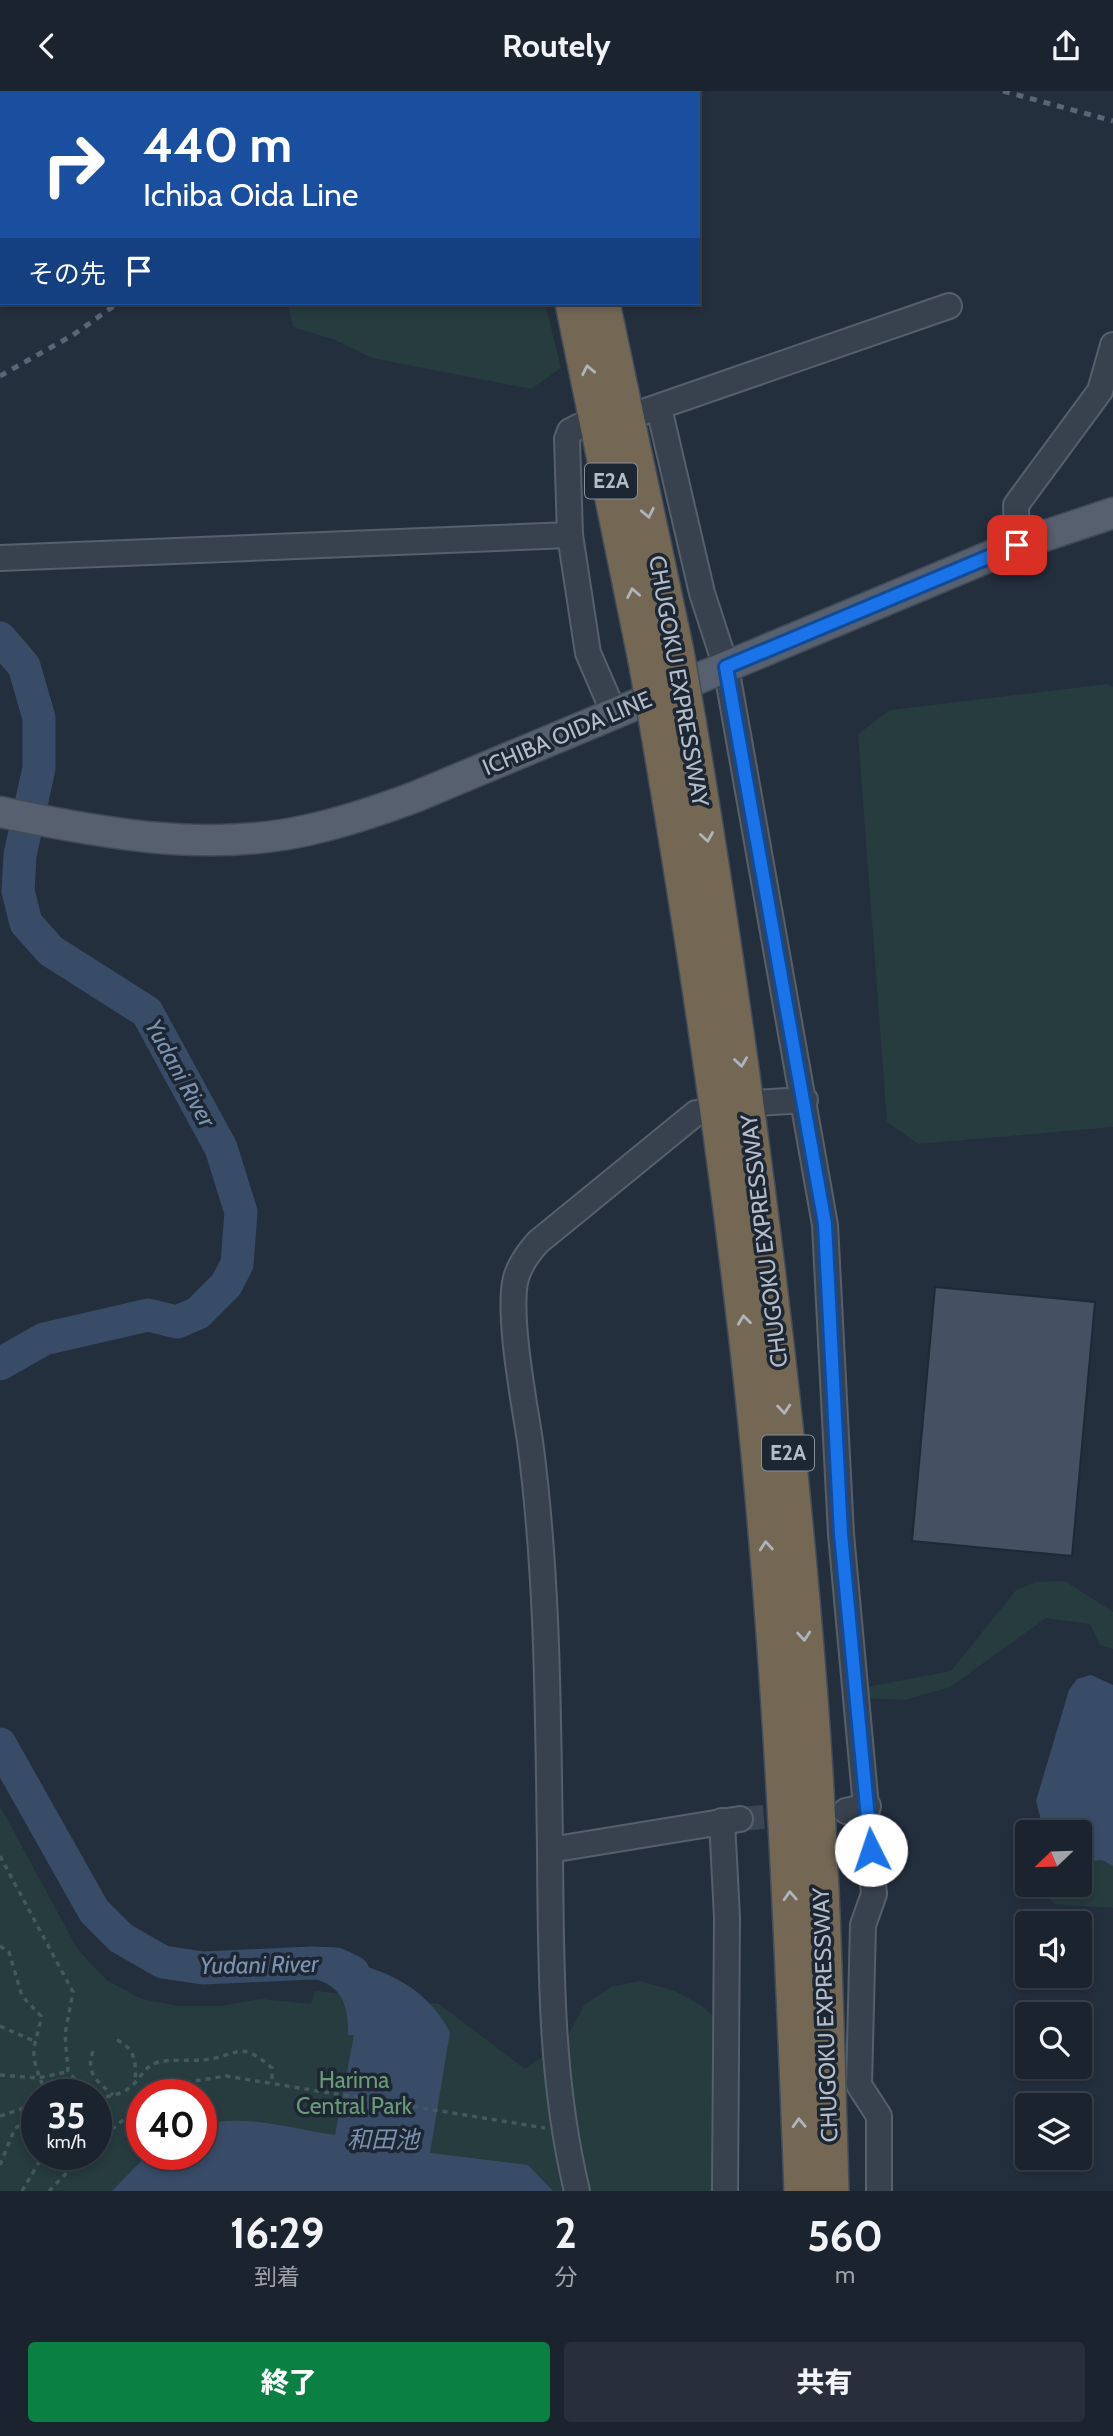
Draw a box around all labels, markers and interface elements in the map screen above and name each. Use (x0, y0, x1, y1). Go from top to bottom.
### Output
text: Routely (502, 26, 611, 65)
icon: back (28, 27, 66, 65)
icon: share (1047, 27, 1085, 65)
text: 440 m (143, 115, 292, 174)
icon: right (28, 119, 119, 210)
text: Ichiba Oida Line (143, 175, 358, 214)
icon: arrive (120, 252, 158, 290)
text: その先 (28, 258, 106, 290)
one-way arrow (581, 364, 596, 376)
road number: E2A (585, 463, 637, 499)
one-way arrow (639, 507, 654, 519)
pin (987, 515, 1047, 575)
icon: arrive (998, 526, 1036, 564)
street label: CHUGOKU EXPRESSWAY (643, 553, 715, 810)
one-way arrow (626, 587, 641, 599)
street label: ICHIBA OIDA LINE (478, 685, 656, 781)
one-way arrow (699, 831, 714, 843)
water label: Yudani River (139, 1014, 223, 1133)
one-way arrow (733, 1056, 748, 1068)
street label: CHUGOKU EXPRESSWAY (734, 1112, 793, 1369)
one-way arrow (737, 1314, 752, 1326)
one-way arrow (776, 1404, 791, 1415)
road number: E2A (762, 1435, 814, 1471)
one-way arrow (759, 1541, 774, 1552)
one-way arrow (797, 1630, 812, 1642)
position arrow (834, 1813, 908, 1887)
north arrow (1015, 1820, 1092, 1897)
map controls (1015, 1820, 1092, 2170)
street label: CHUGOKU EXPRESSWAY (807, 1886, 843, 2143)
one-way arrow (783, 1890, 798, 1901)
button: sound (1015, 1911, 1092, 1988)
water label: Yudani River (199, 1949, 320, 1980)
button: search (1015, 2002, 1092, 2079)
park label: Harima Central Park (296, 2066, 413, 2120)
speed limit sign: 40 (126, 2079, 217, 2170)
button: layers (1015, 2093, 1092, 2170)
text: 35 (48, 2094, 85, 2137)
one-way arrow (792, 2117, 807, 2128)
water label: 和田池 (347, 2125, 421, 2154)
text: km/h (47, 2131, 86, 2153)
text: 16:29 (230, 2207, 324, 2259)
text: 2 (555, 2207, 577, 2259)
text: 560 (807, 2210, 883, 2262)
text: m (835, 2261, 855, 2289)
text: 到着 (254, 2263, 300, 2291)
text: 分 (554, 2263, 577, 2291)
button: 終了 (28, 2342, 550, 2422)
button: 共有 (564, 2342, 1085, 2422)

